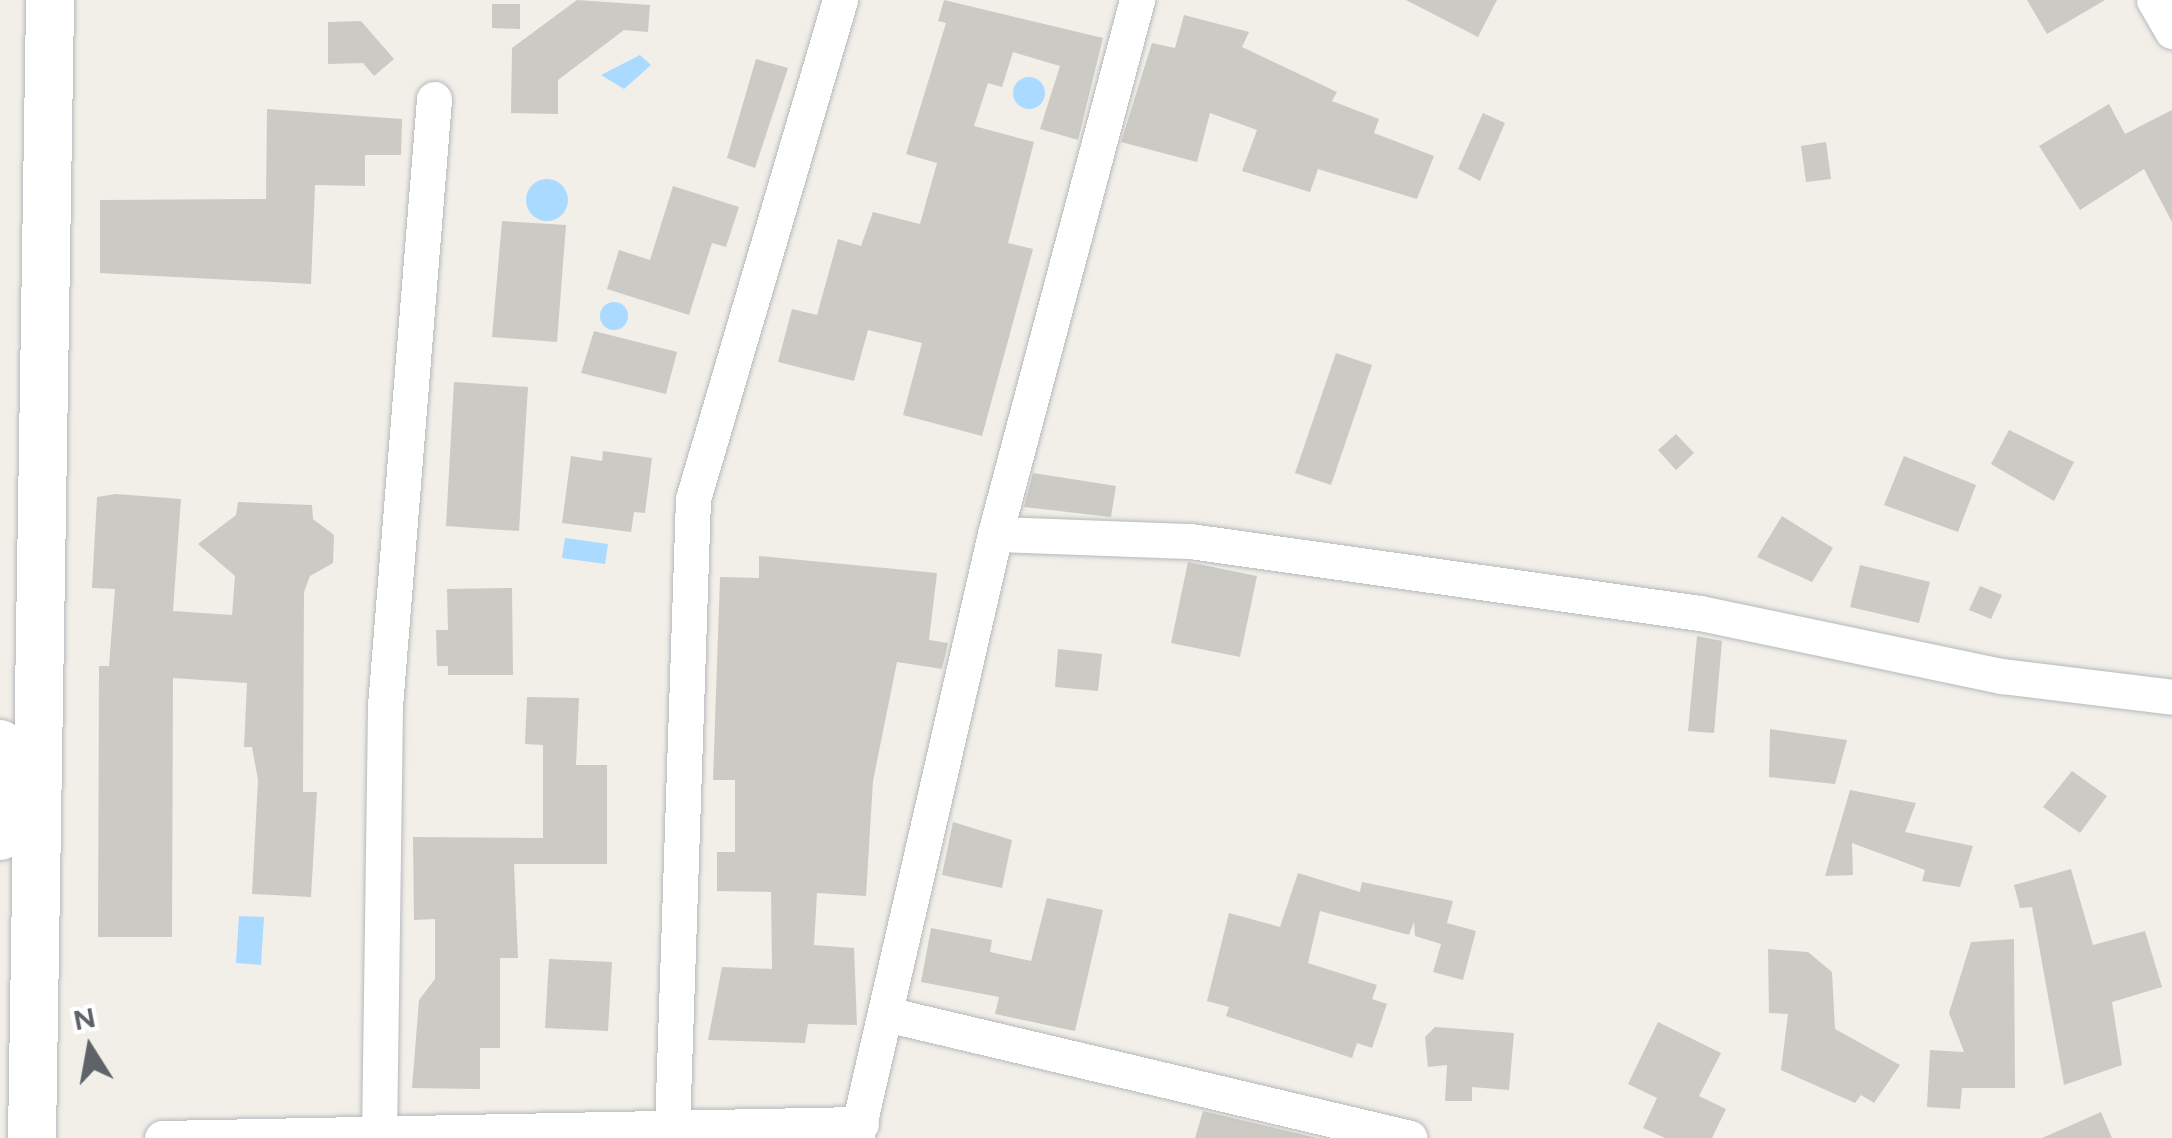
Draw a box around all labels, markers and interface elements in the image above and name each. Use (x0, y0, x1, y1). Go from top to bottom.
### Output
north arrow (40, 998, 140, 1098)
text: N (70, 1000, 98, 1037)

